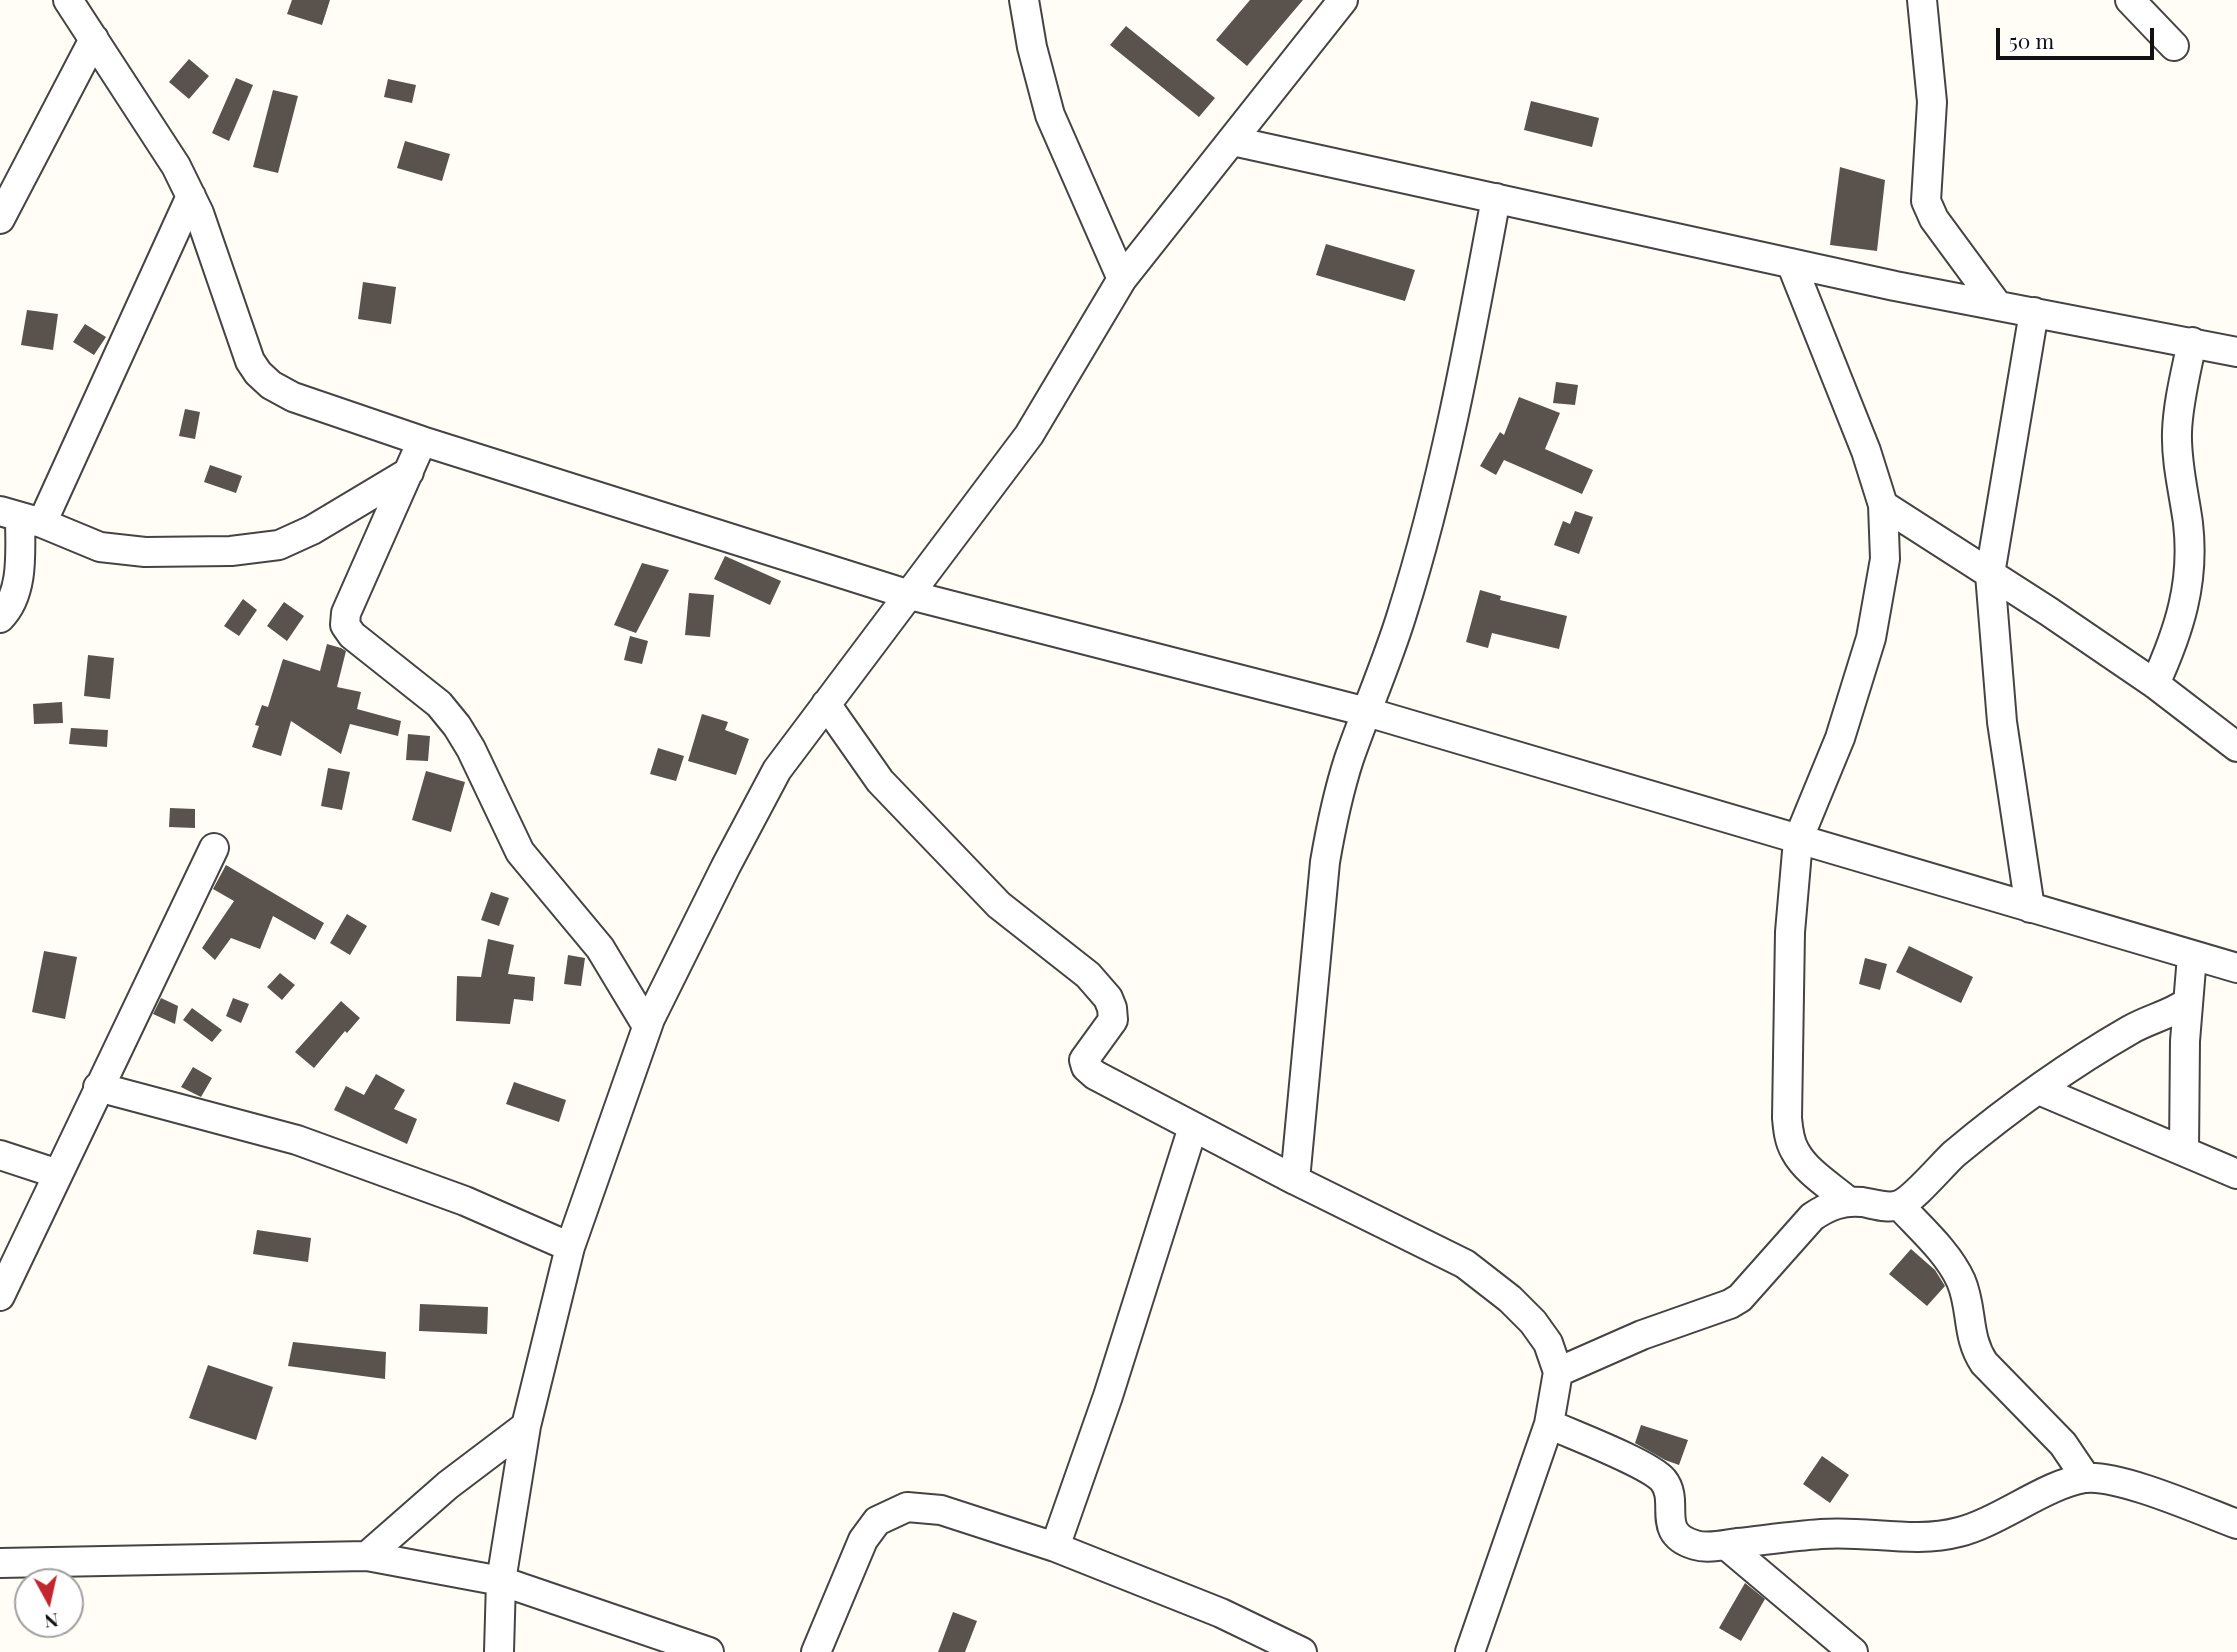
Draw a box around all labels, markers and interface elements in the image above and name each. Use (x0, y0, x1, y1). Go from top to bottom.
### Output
scale bar (1999, 14, 2156, 58)
text: 50 m (2009, 26, 2054, 54)
north arrow (14, 1568, 84, 1638)
text: N (43, 1608, 60, 1636)

